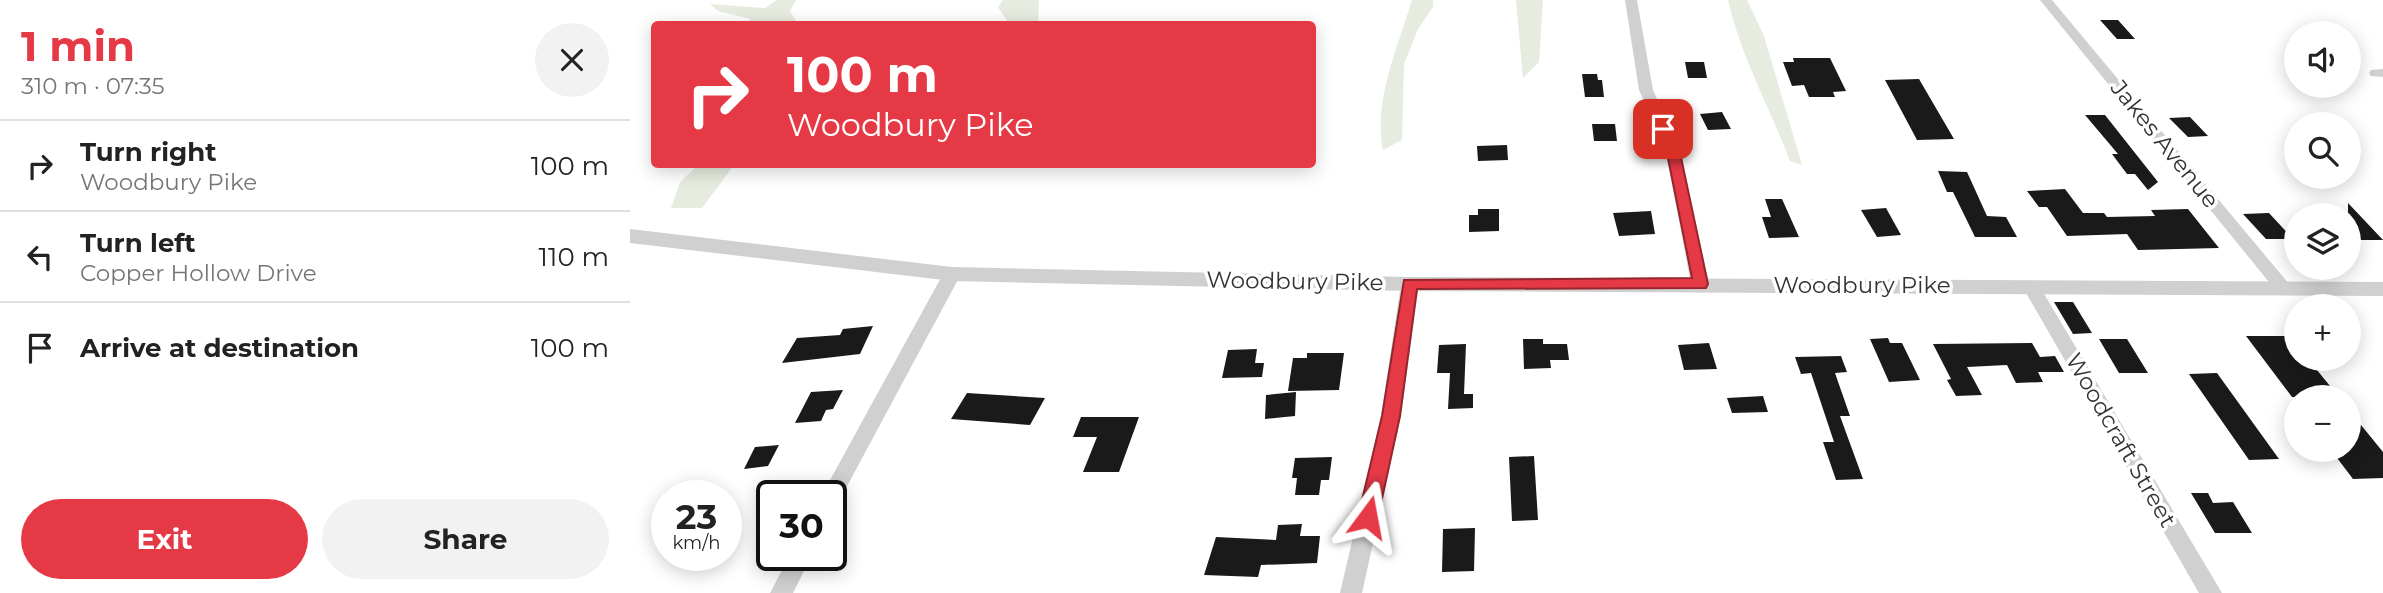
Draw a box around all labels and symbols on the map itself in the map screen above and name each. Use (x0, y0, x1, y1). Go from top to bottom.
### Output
street label: Jakes Avenue (2104, 74, 2225, 214)
pin (1633, 99, 1693, 159)
street label: Woodbury Pike (1206, 265, 1384, 297)
street label: Woodbury Pike (1773, 271, 1951, 299)
street label: Woodcraft Street (2060, 348, 2182, 532)
speed limit sign: 30 (756, 480, 847, 571)
position arrow (1331, 480, 1405, 554)

